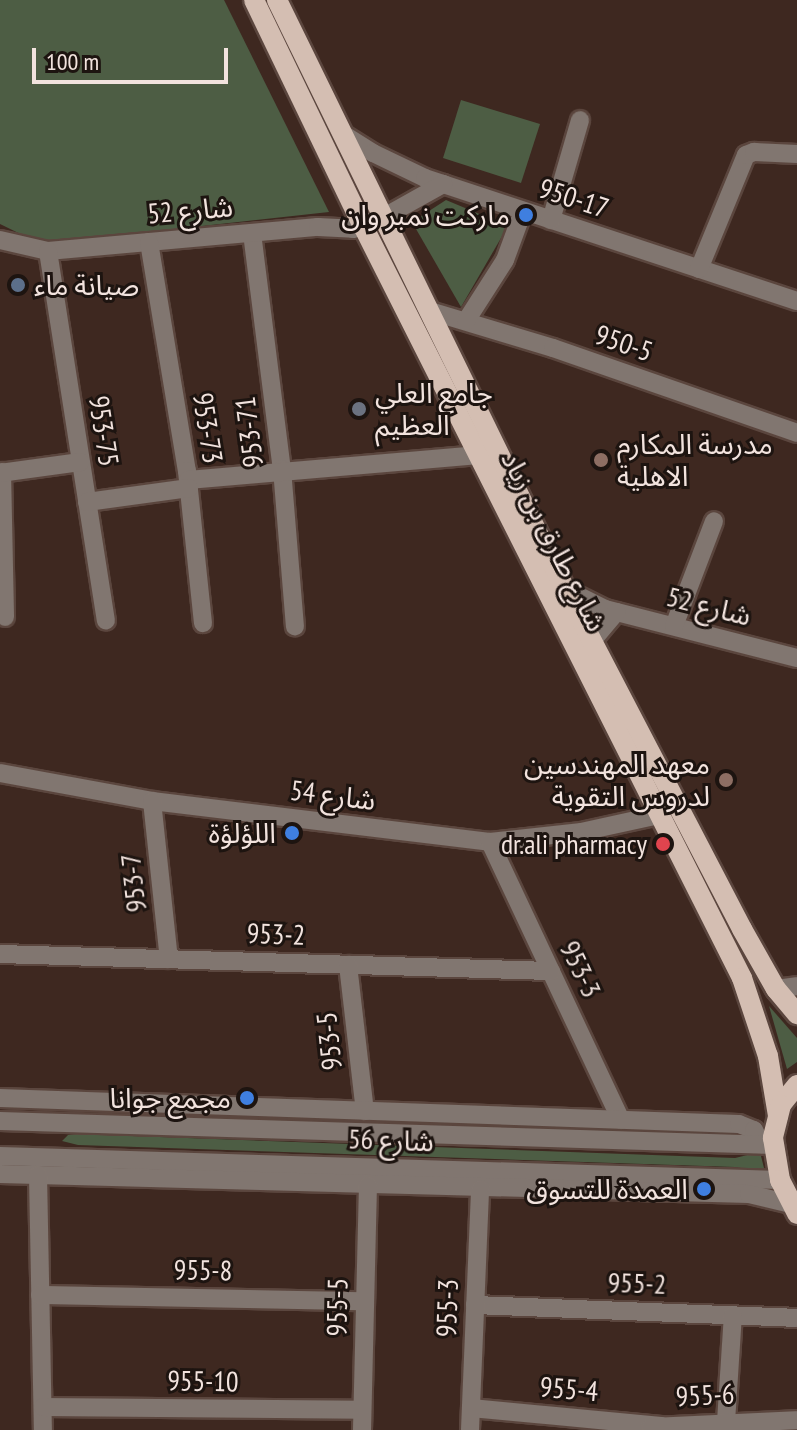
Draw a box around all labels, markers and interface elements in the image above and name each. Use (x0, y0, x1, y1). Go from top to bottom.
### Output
scale bar (36, 32, 232, 82)
text: 100 m (46, 46, 99, 77)
street label: 950-17 (535, 171, 613, 225)
street label: شارع 52 (146, 190, 234, 230)
place label: ماركت نمبر وان (341, 198, 510, 232)
marker: ماركت نمبر وان (517, 206, 535, 224)
place label: صيانة ماء (34, 268, 139, 302)
marker: صيانة ماء (9, 276, 27, 294)
street label: 950-5 (591, 318, 657, 368)
place label: جامع العلي العظيم (375, 376, 493, 442)
street label: 953-73 (186, 390, 230, 466)
street label: 953-75 (82, 393, 126, 469)
street label: 953-71 (228, 395, 270, 469)
marker: جامع العلي العظيم (350, 400, 368, 418)
place label: مدرسة المكارم الاهلية (617, 427, 773, 493)
street label: شارع طارق بن زياد (494, 445, 614, 637)
marker: مدرسة المكارم الاهلية (592, 451, 610, 469)
street label: شارع 52 (663, 579, 755, 633)
place label: معهد المهندسين لدروس التقوية (524, 747, 710, 813)
marker: معهد المهندسين لدروس التقوية (717, 771, 735, 789)
street label: شارع 54 (288, 773, 378, 817)
place label: اللؤلؤة (209, 816, 276, 850)
marker: اللؤلؤة (283, 824, 301, 842)
place label: dr.ali pharmacy (501, 827, 647, 861)
marker: dr.ali pharmacy (654, 835, 672, 853)
street label: 953-7 (113, 852, 153, 914)
street label: 953-2 (246, 916, 306, 952)
street label: 953-3 (553, 935, 609, 1003)
street label: 953-5 (309, 1010, 349, 1072)
place label: مجمع جوانا (109, 1081, 231, 1115)
marker: مجمع جوانا (238, 1089, 256, 1107)
street label: شارع 56 (348, 1122, 434, 1158)
place label: العمدة للتسوق (526, 1172, 688, 1206)
marker: العمدة للتسوق (695, 1180, 713, 1198)
street label: 955-8 (173, 1253, 233, 1287)
street label: 955-2 (607, 1265, 667, 1301)
street label: 955-5 (320, 1277, 354, 1337)
street label: 955-3 (429, 1278, 465, 1338)
street label: 955-10 (167, 1364, 239, 1398)
street label: 955-4 (538, 1370, 600, 1408)
street label: 955-6 (675, 1377, 735, 1413)

